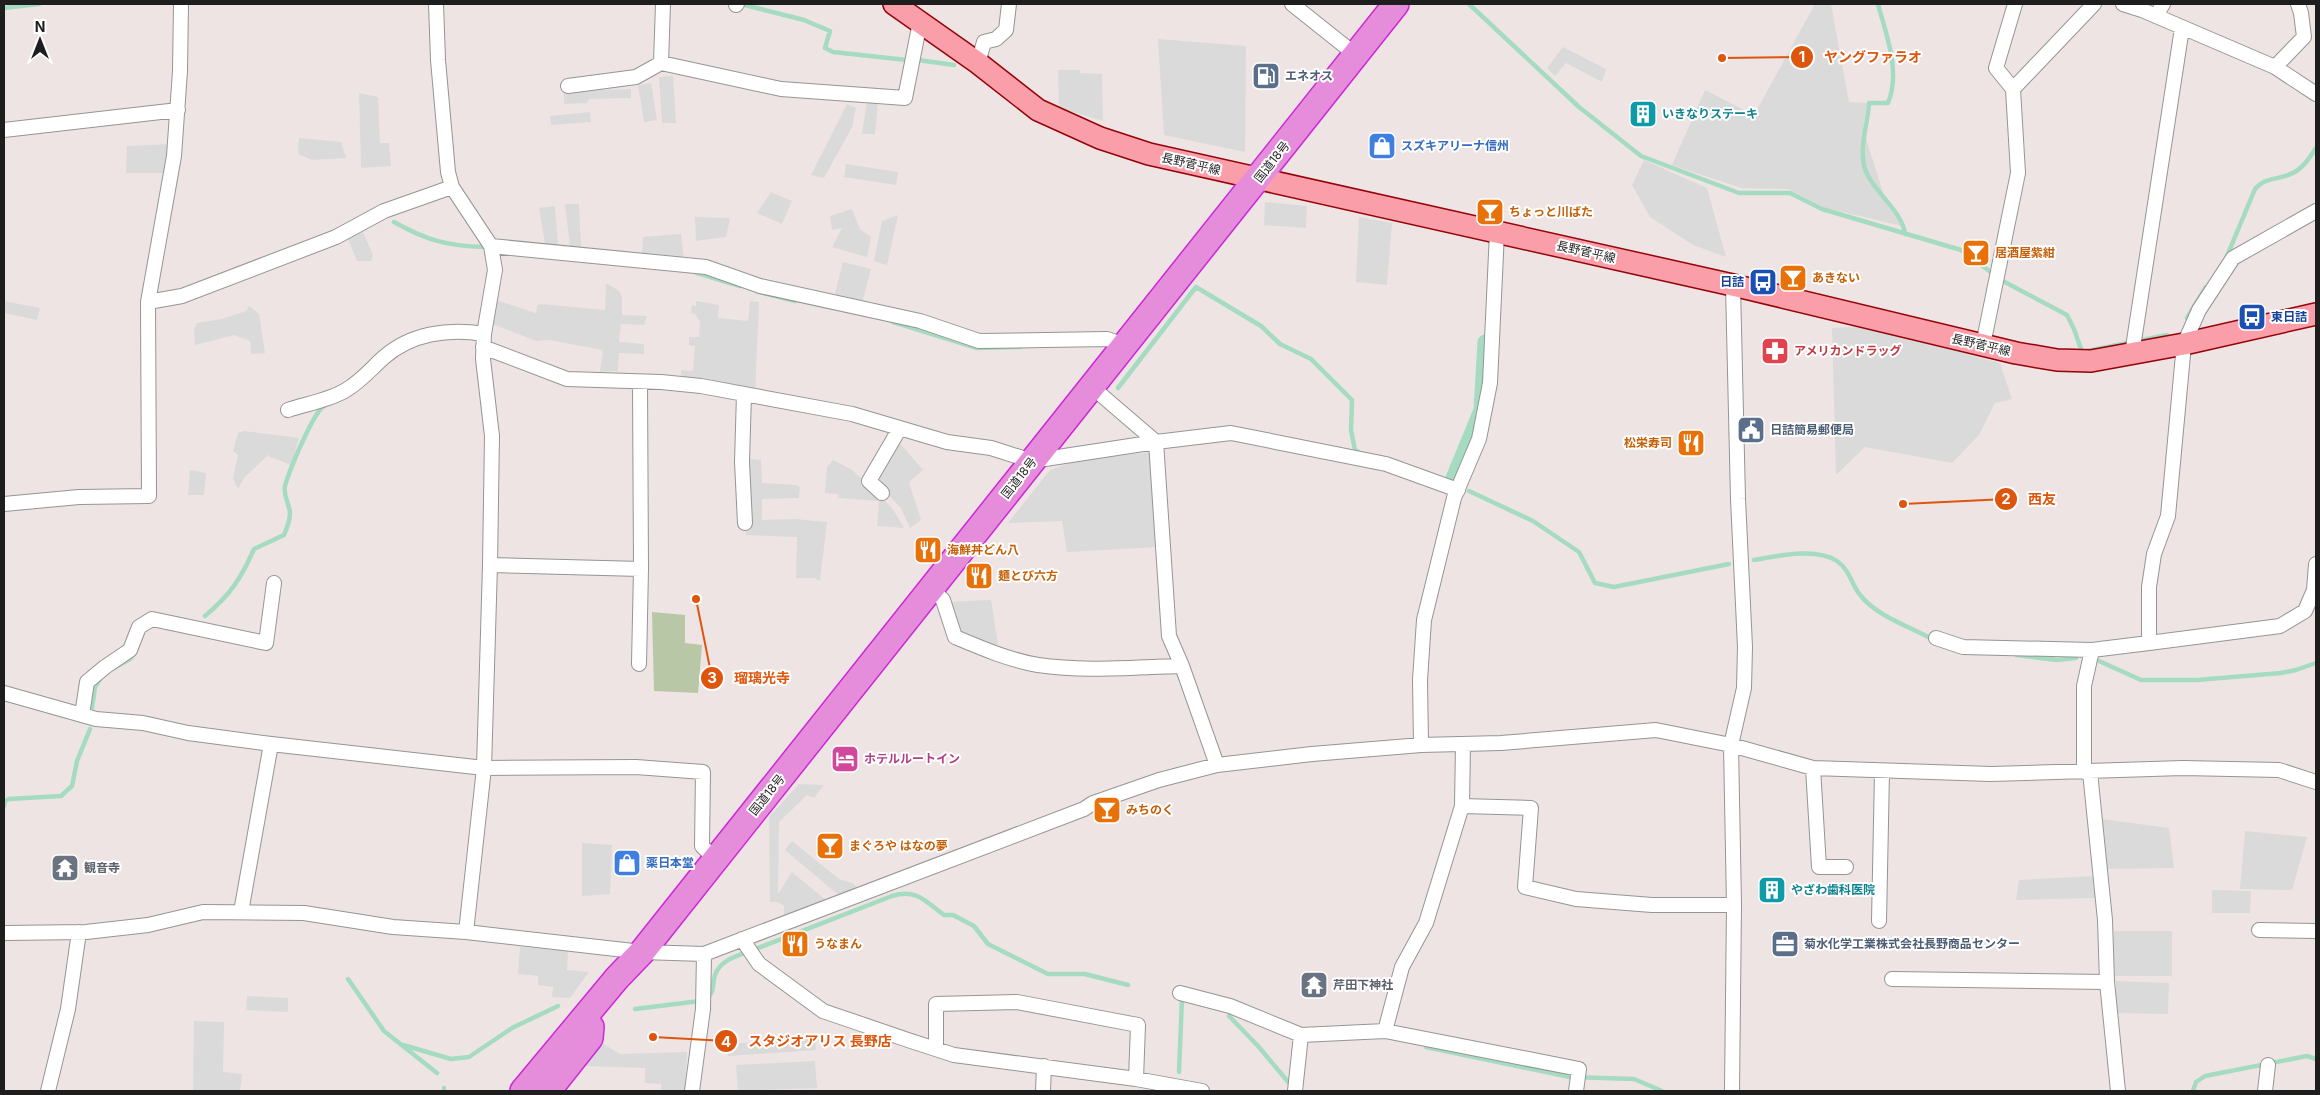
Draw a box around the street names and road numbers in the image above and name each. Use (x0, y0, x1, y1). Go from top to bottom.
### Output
street label: 国道18号 (1251, 138, 1292, 185)
street label: 長野菅平線 (1160, 149, 1222, 178)
street label: 長野菅平線 (1555, 237, 1617, 266)
street label: 長野菅平線 (1950, 330, 2012, 359)
street label: 国道18号 (998, 454, 1039, 501)
street label: 国道18号 (746, 771, 788, 818)

